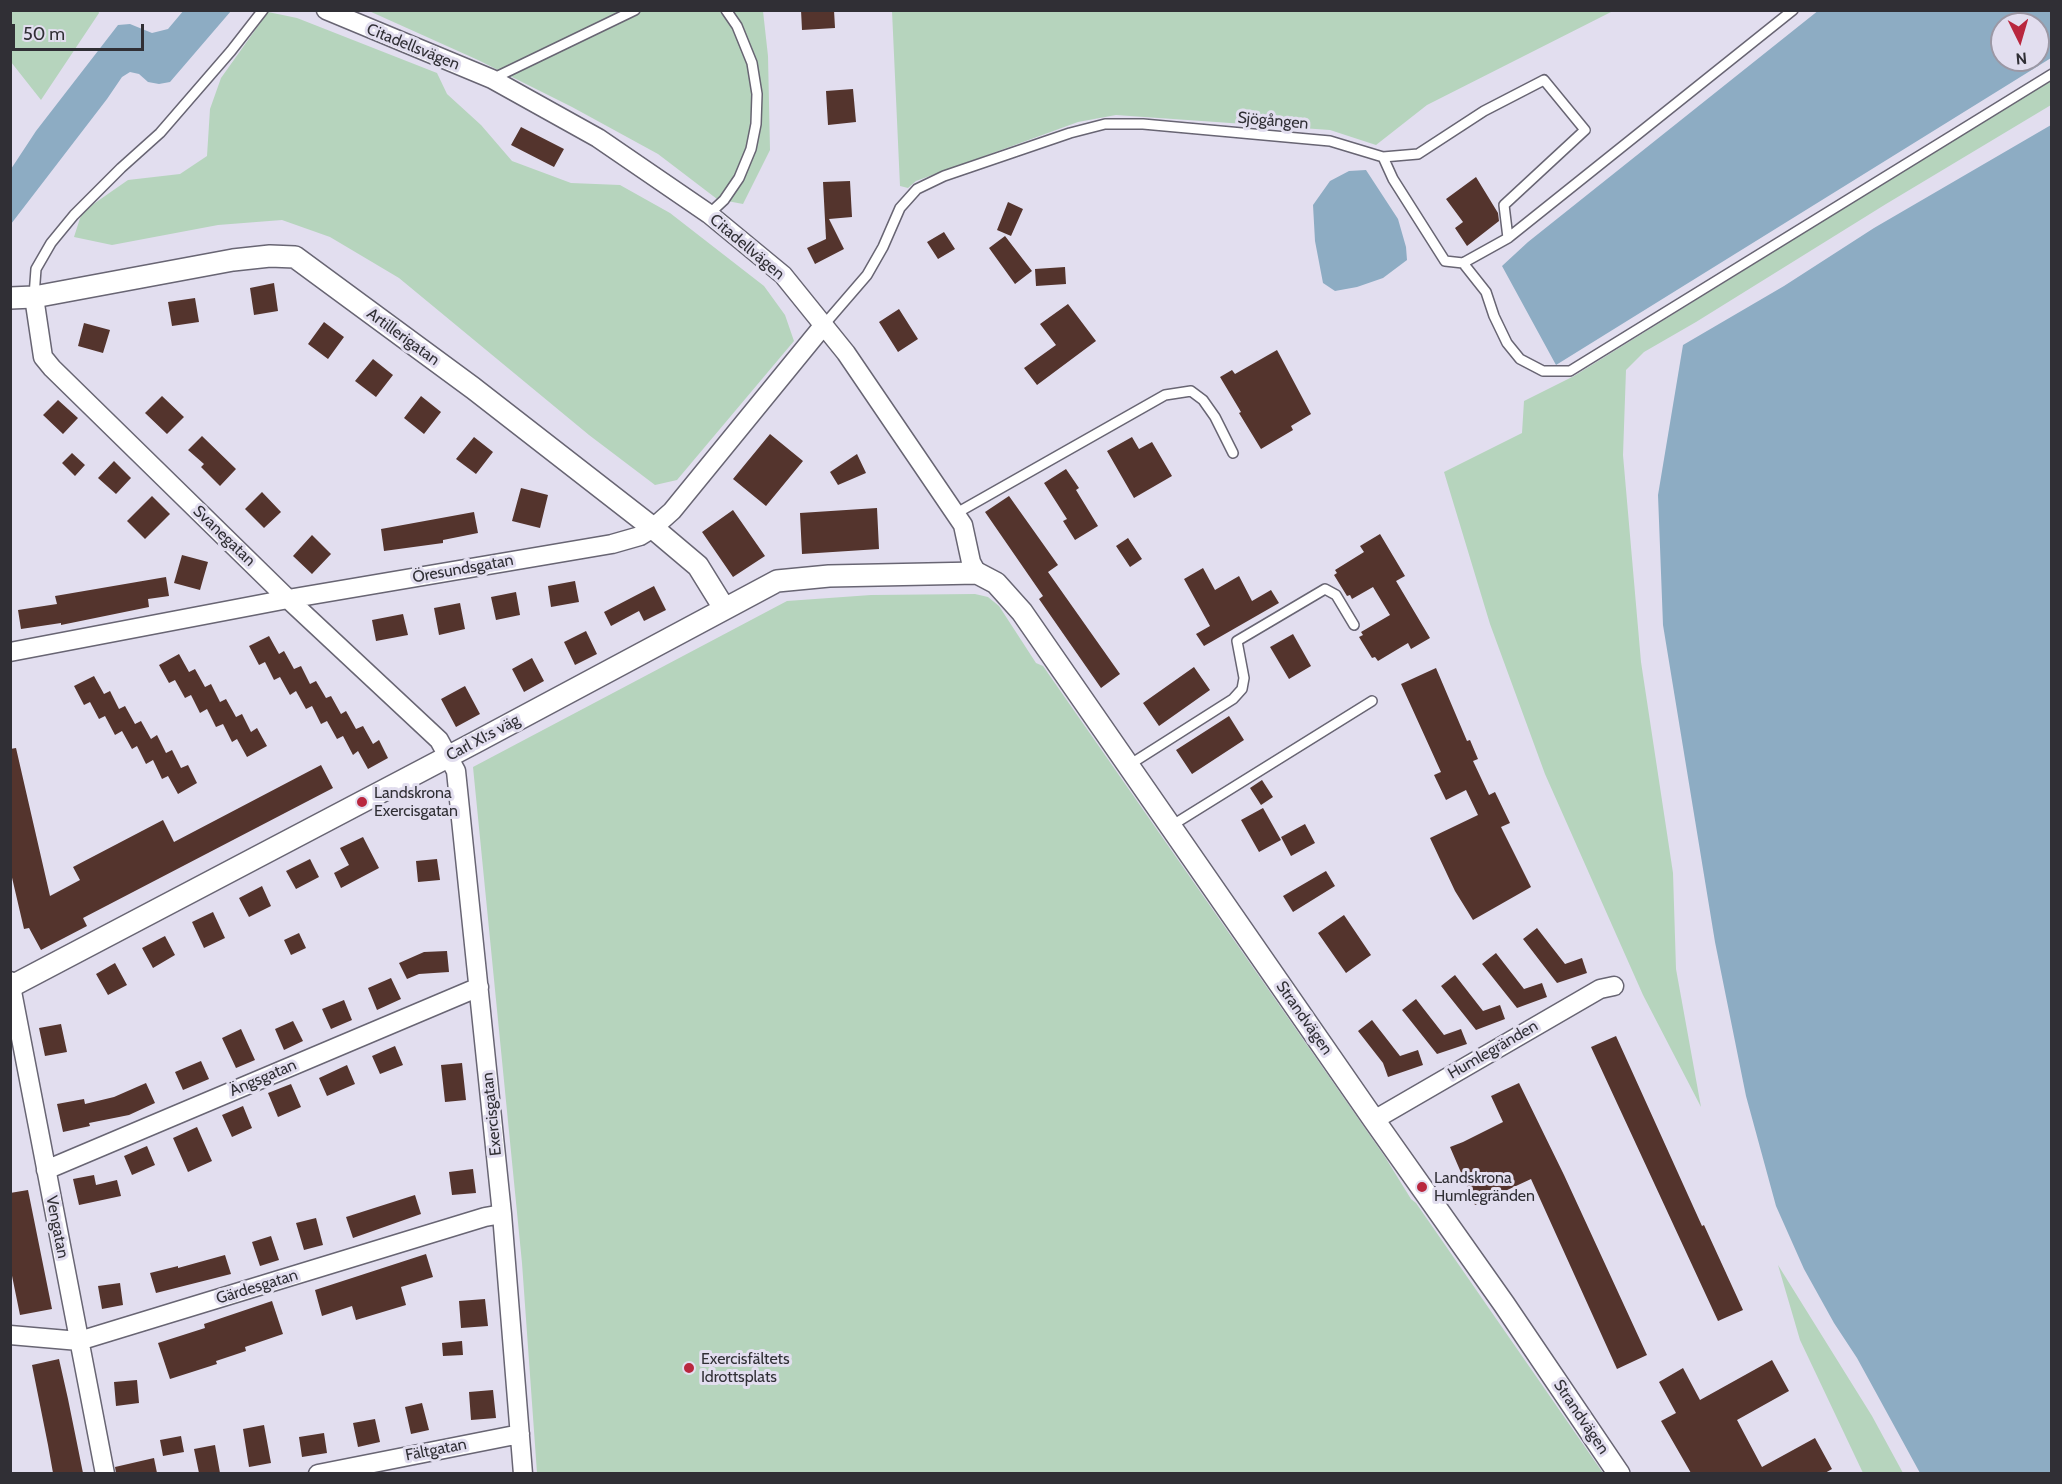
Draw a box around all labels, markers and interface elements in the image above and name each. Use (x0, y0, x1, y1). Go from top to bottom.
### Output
scale bar (15, 12, 147, 50)
north arrow (1990, 12, 2050, 72)
street label: Citadellsvägen (364, 20, 462, 74)
text: 50 m (23, 23, 65, 45)
text: N (2015, 48, 2028, 68)
street label: Sjögången (1237, 108, 1309, 134)
street label: Citadellvägen (706, 210, 788, 284)
street label: Artillerigatan (363, 304, 443, 370)
street label: Svanegatan (189, 502, 259, 570)
street label: Öresundsgatan (411, 551, 515, 587)
street label: Carl XI:s väg (443, 711, 523, 765)
place label: Landskrona Exercisgatan (374, 783, 458, 821)
marker: Landskrona Exercisgatan (355, 795, 369, 809)
street label: Strandvägen (1272, 977, 1336, 1059)
street label: Humlegränden (1444, 1016, 1542, 1084)
street label: Ängsgatan (227, 1055, 299, 1101)
street label: Exercisgatan (478, 1071, 506, 1157)
place label: Landskrona Humlegränden (1434, 1168, 1535, 1206)
marker: Landskrona Humlegränden (1415, 1180, 1429, 1194)
street label: Vengatan (42, 1194, 72, 1260)
street label: Gärdesgatan (214, 1265, 300, 1309)
place label: Exercisfältets Idrottsplats (701, 1349, 790, 1387)
marker: Exercisfältets Idrottsplats (682, 1361, 696, 1375)
street label: Strandvägen (1549, 1376, 1613, 1458)
street label: Fältgatan (404, 1435, 468, 1465)

